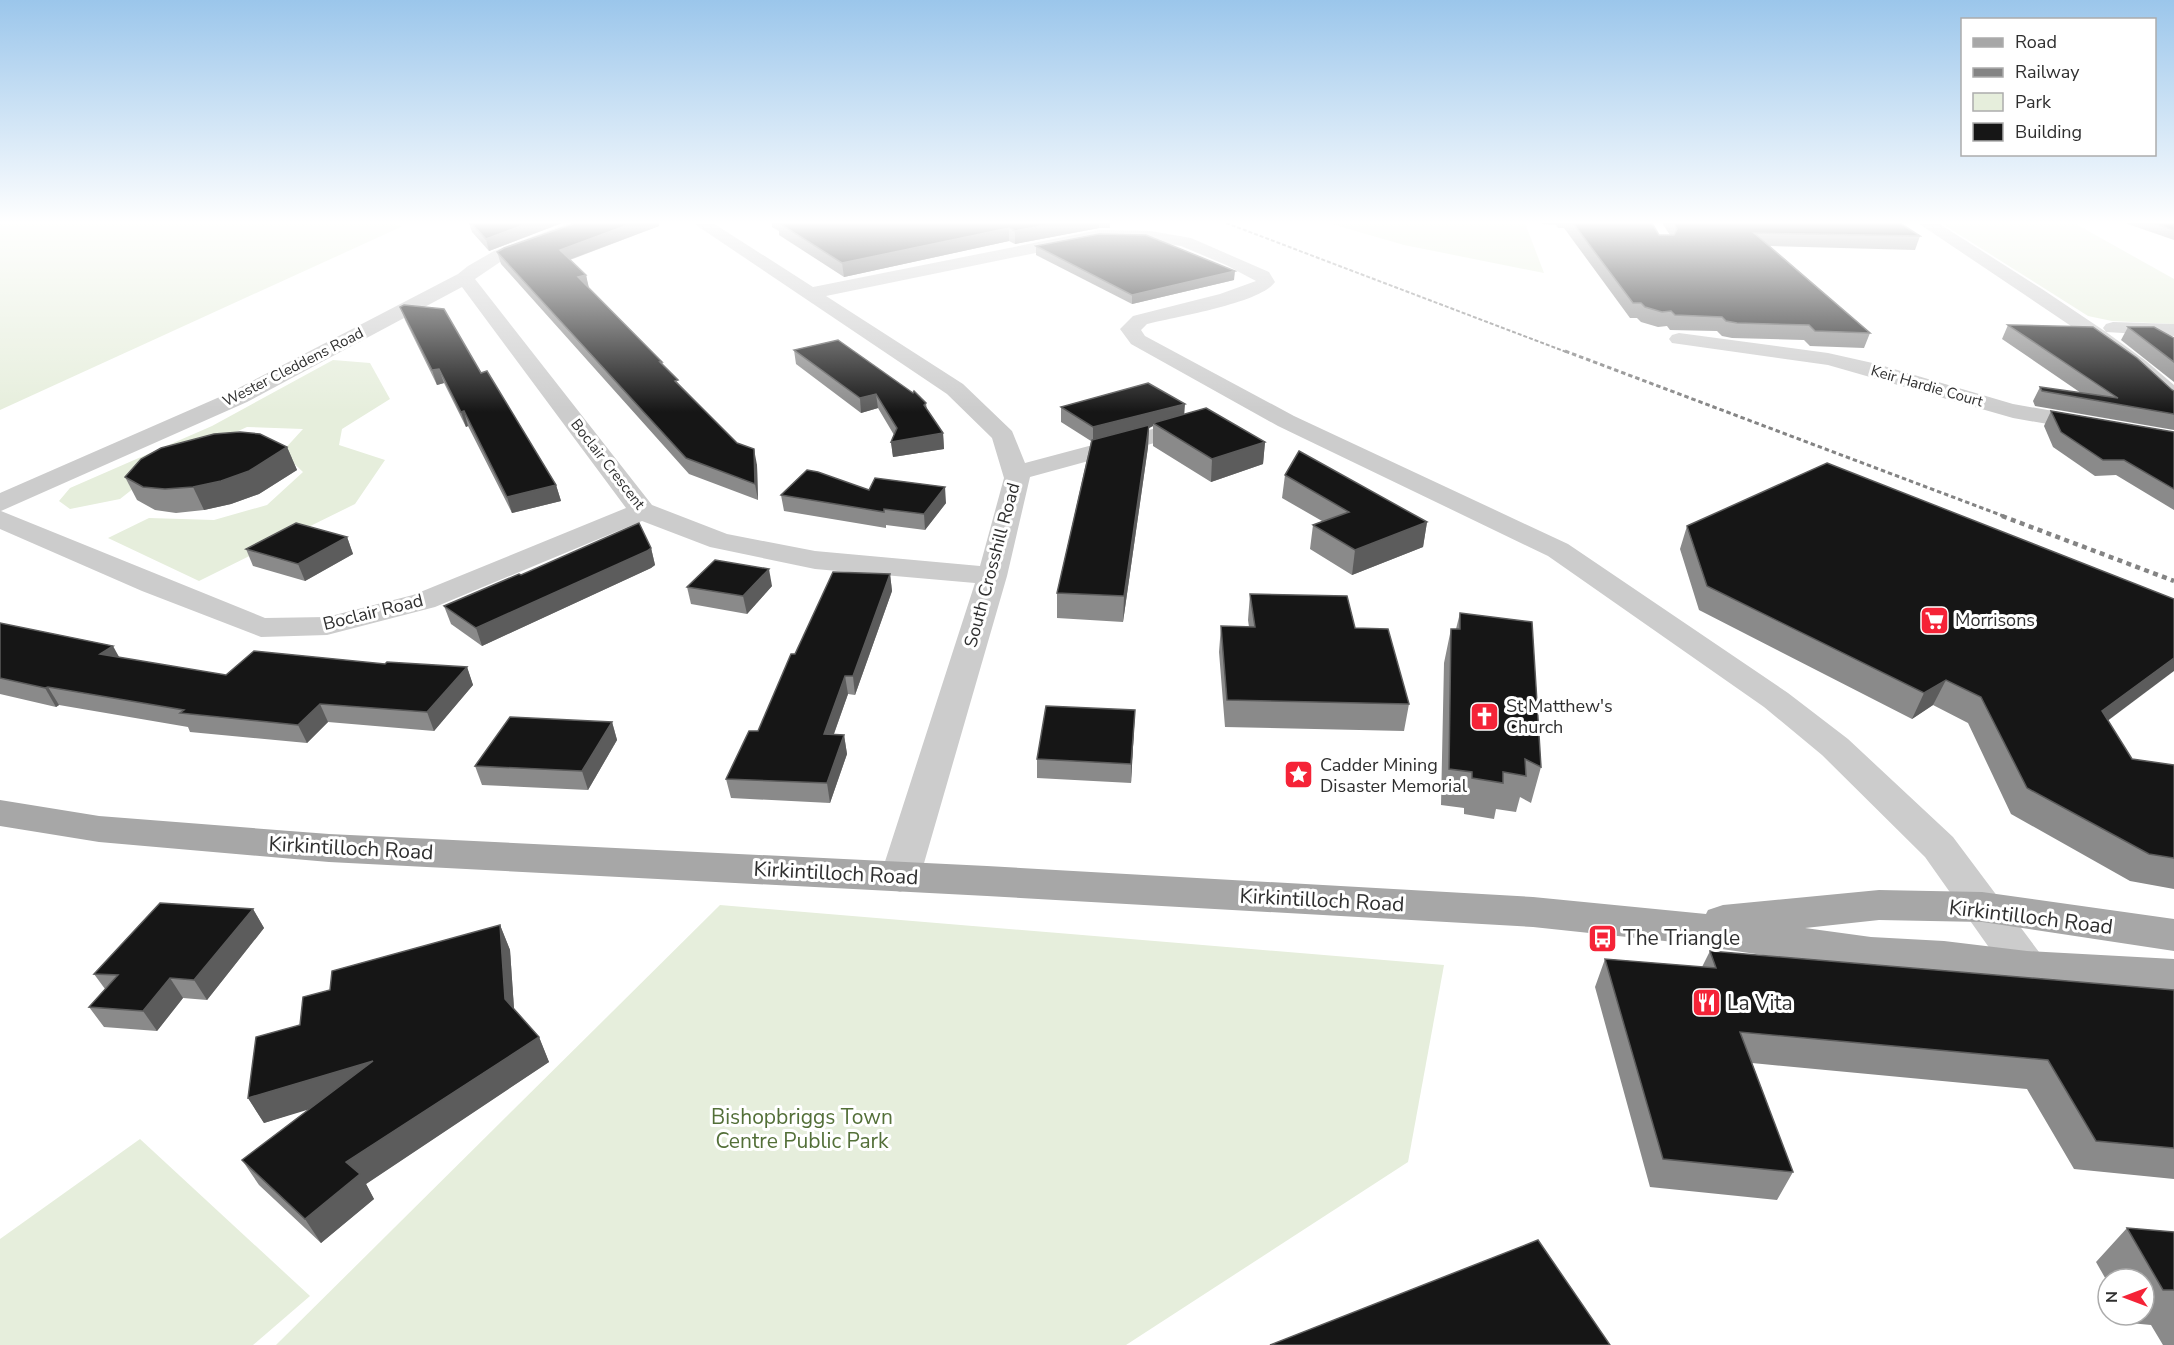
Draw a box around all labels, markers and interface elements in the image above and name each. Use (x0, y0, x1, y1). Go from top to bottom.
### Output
legend (1961, 18, 2156, 156)
text: Road (2015, 30, 2057, 54)
text: Railway (2015, 60, 2080, 84)
text: Park (2015, 90, 2052, 114)
text: Building (2015, 120, 2082, 144)
street label: Wester Cleddens Road (219, 323, 367, 411)
street label: Keir Hardie Court (1869, 360, 1986, 412)
street label: Boclair Crescent (566, 415, 650, 514)
street label: South Crosshill Road (958, 480, 1026, 650)
street label: Boclair Road (320, 588, 426, 636)
supermarket icon: Morrisons (1918, 604, 1950, 636)
place label: Morrisons (1955, 608, 2035, 632)
place label: St Matthew's Church (1506, 694, 1613, 739)
church icon: St Matthew's Church (1469, 700, 1501, 732)
place label: Cadder Mining Disaster Memorial (1320, 753, 1468, 798)
place icon: Cadder Mining Disaster Memorial (1283, 759, 1315, 791)
street label: Kirkintilloch Road (268, 830, 434, 866)
street label: Kirkintilloch Road (753, 855, 919, 891)
street label: Kirkintilloch Road (1239, 882, 1405, 918)
street label: Kirkintilloch Road (1947, 893, 2115, 941)
bus stop icon: The Triangle (1586, 922, 1618, 954)
place label: The Triangle (1623, 924, 1740, 952)
restaurant icon: La Vita (1690, 987, 1722, 1019)
place label: La Vita (1727, 989, 1793, 1017)
park label: Bishopbriggs Town Centre Public Park (711, 1103, 893, 1155)
north arrow (2096, 1267, 2156, 1327)
text: N (2101, 1291, 2123, 1303)

